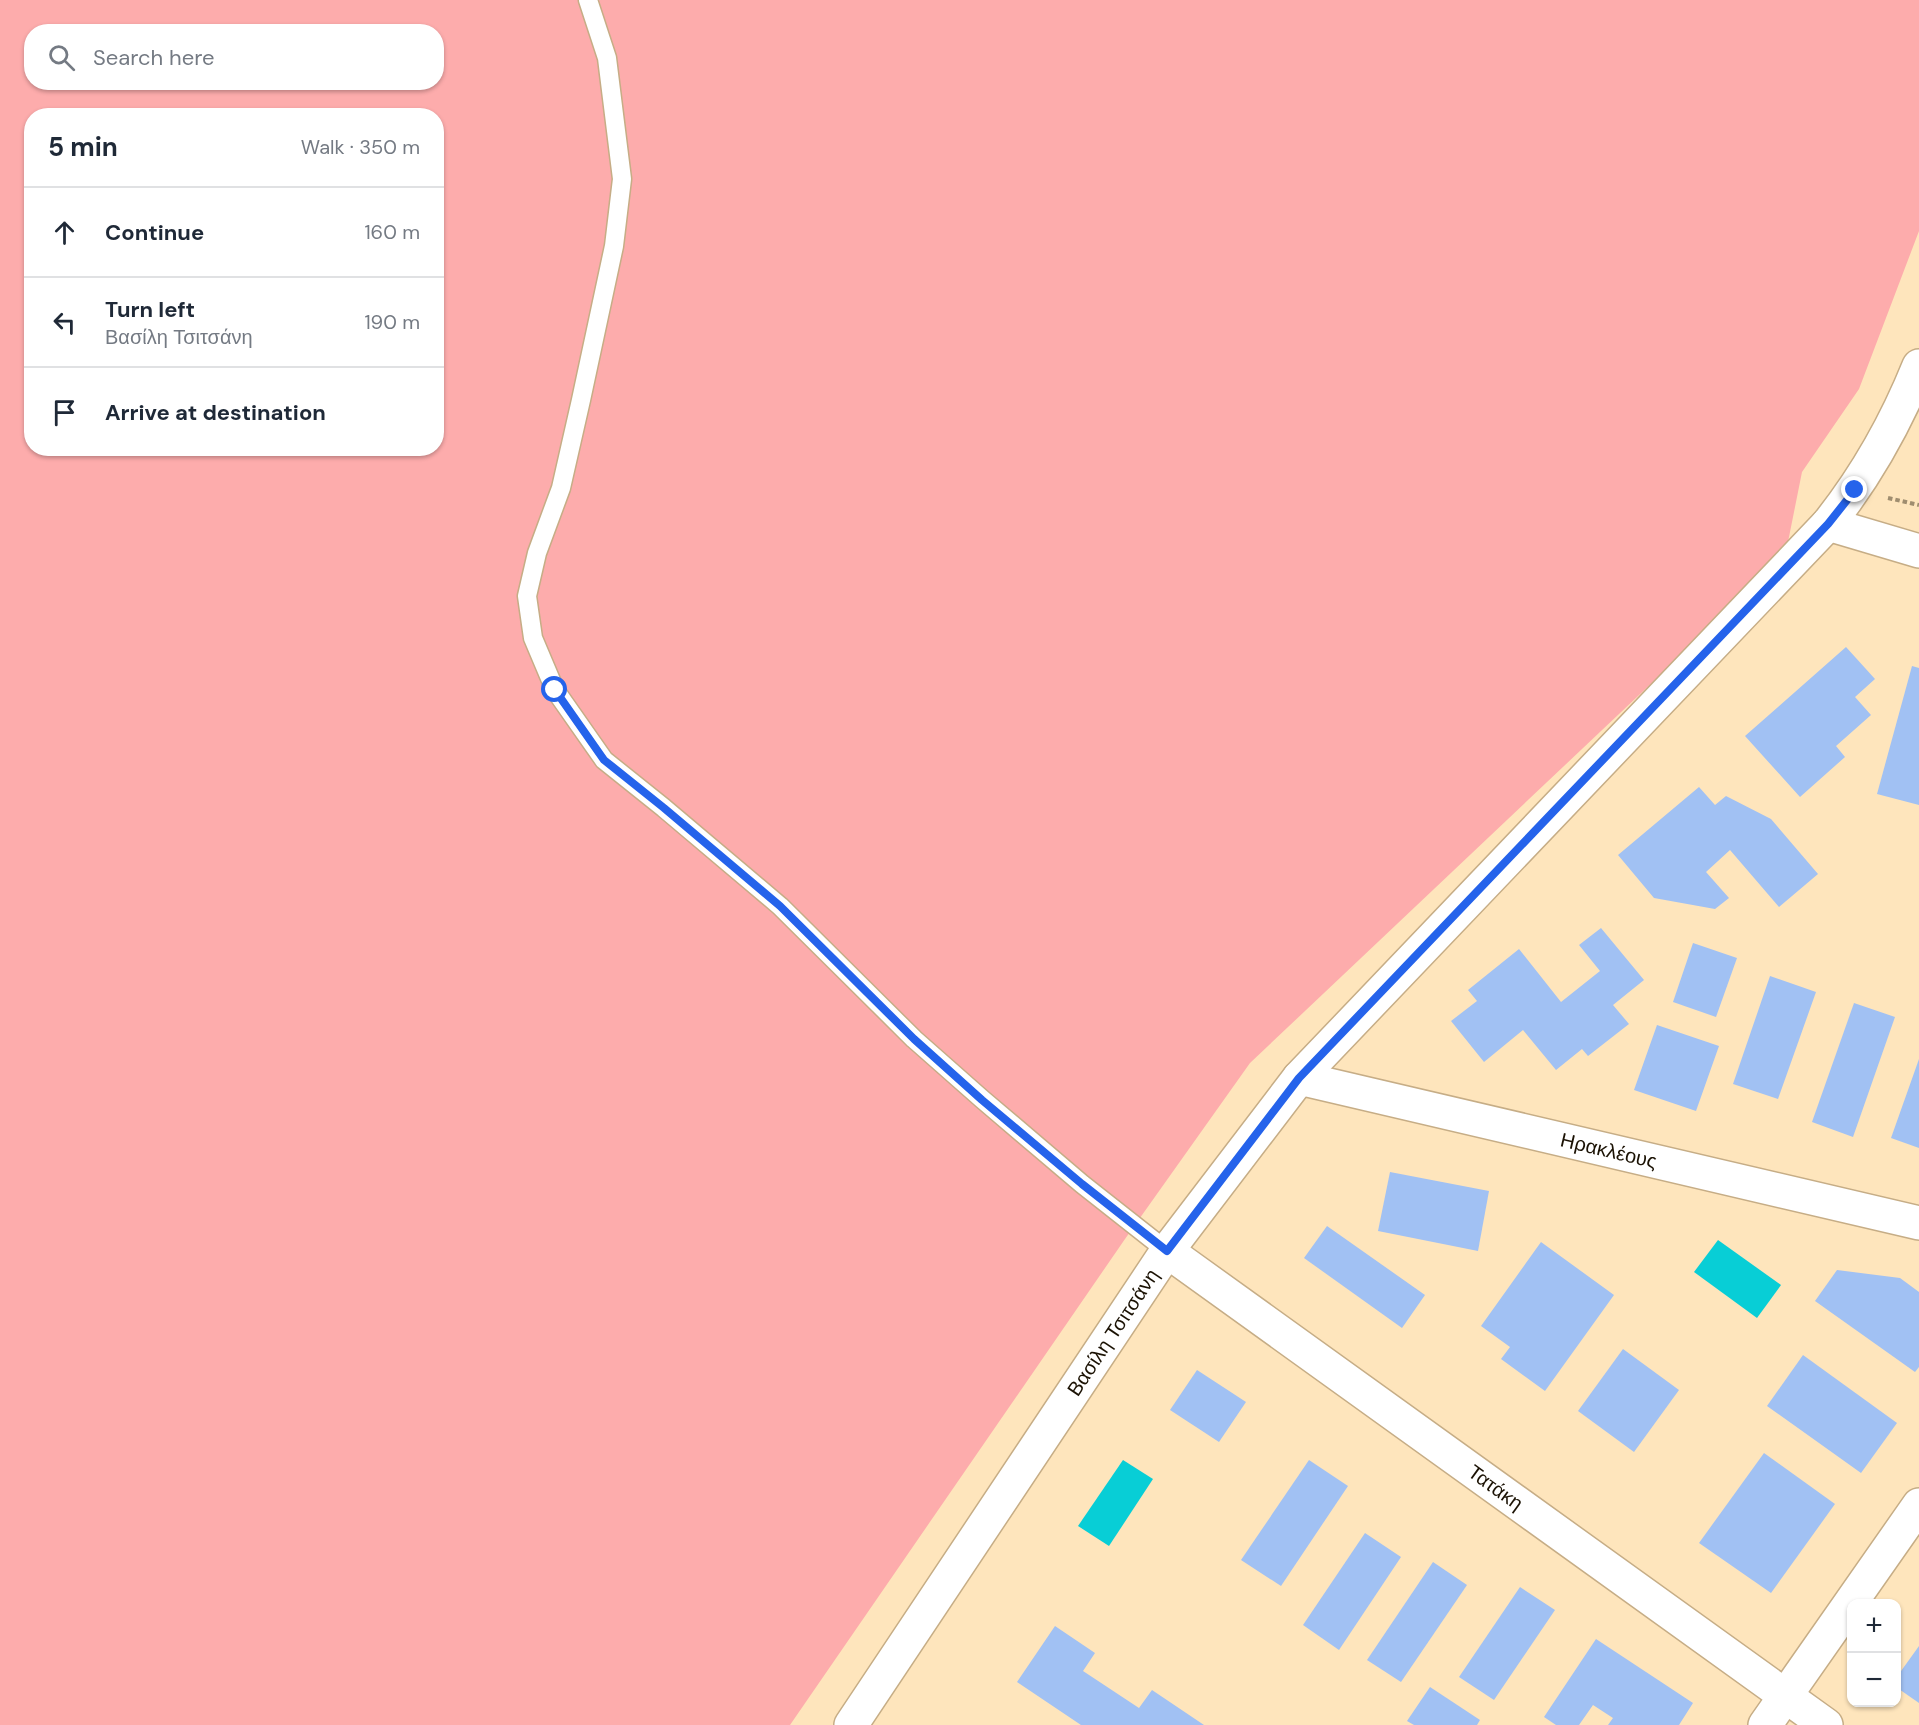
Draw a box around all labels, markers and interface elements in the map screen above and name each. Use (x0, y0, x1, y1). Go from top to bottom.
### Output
search box (24, 24, 444, 90)
icon: search (45, 41, 78, 74)
text: Search here (93, 43, 214, 72)
text: 5 min (48, 130, 118, 164)
text: Walk · 350 m (301, 134, 420, 160)
icon: ahead (48, 216, 81, 249)
text: Continue (105, 218, 204, 247)
text: 160 m (364, 219, 420, 245)
text: Turn left (105, 295, 195, 324)
icon: left (48, 306, 81, 339)
text: 190 m (364, 309, 420, 335)
text: Βασίλη Τσιτσάνη (105, 324, 253, 350)
icon: arrive (48, 396, 81, 429)
text: Arrive at destination (105, 398, 326, 427)
route end (1841, 476, 1867, 502)
route start (541, 676, 567, 702)
street label: Ηρακλέους (1558, 1127, 1660, 1174)
street label: Βασίλη Τσιτσάνη (1061, 1264, 1165, 1401)
street label: Τατάκη (1463, 1459, 1529, 1516)
map controls (1847, 1599, 1901, 1707)
button: + (1847, 1599, 1901, 1653)
button: − (1847, 1653, 1901, 1707)

